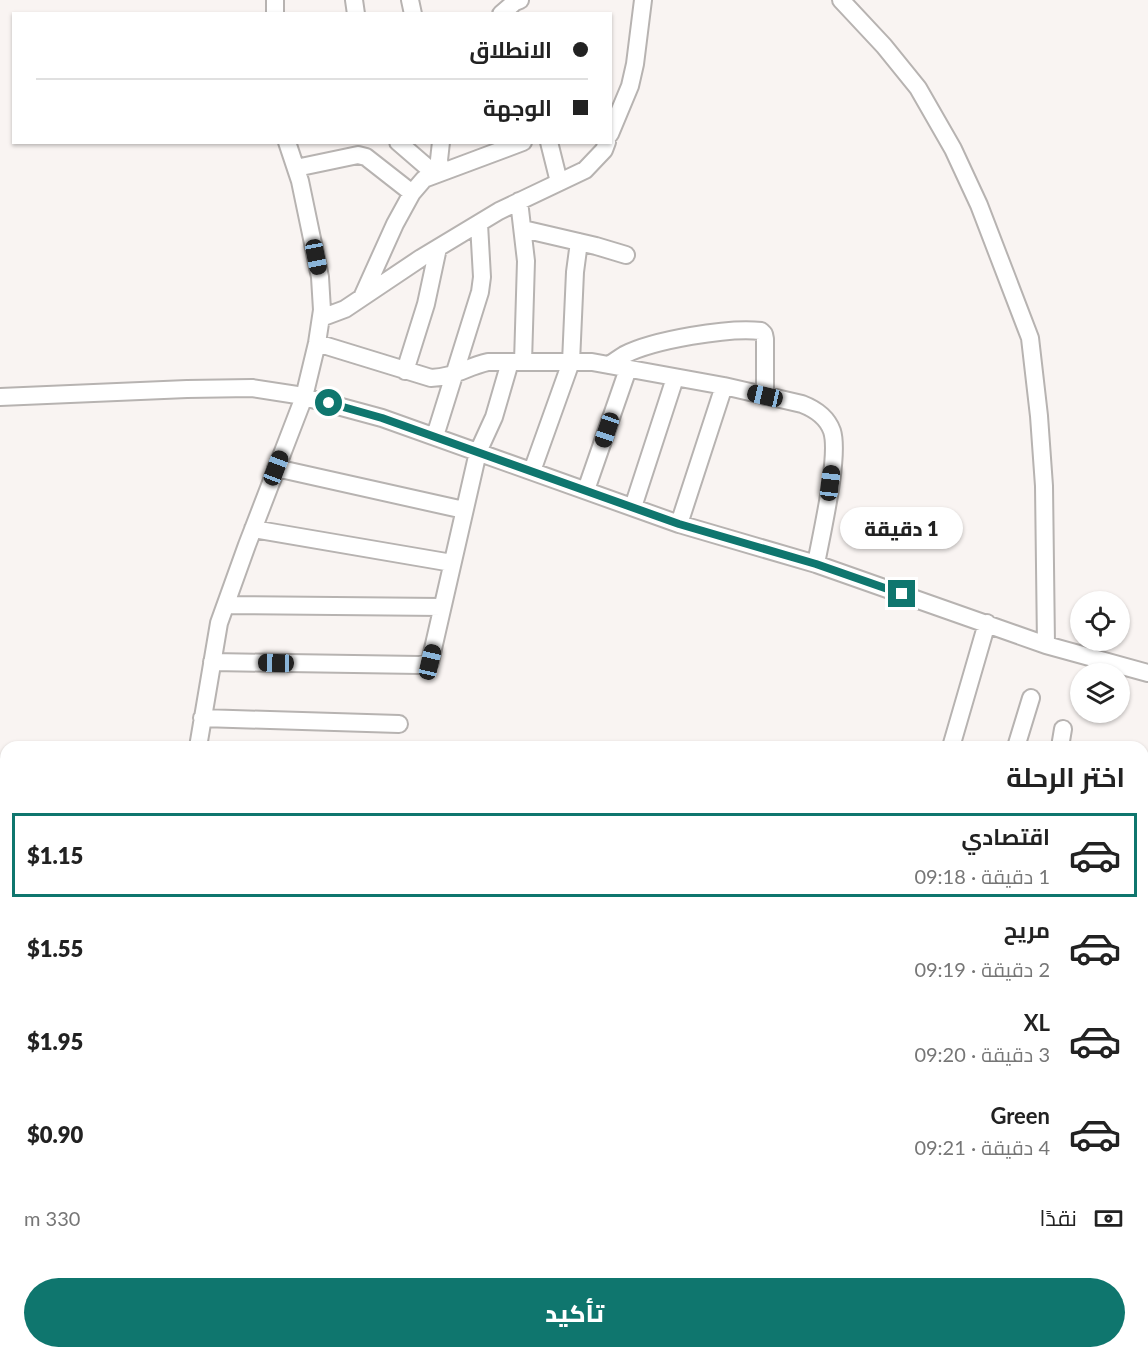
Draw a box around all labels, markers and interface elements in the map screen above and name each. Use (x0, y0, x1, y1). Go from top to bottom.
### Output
text: الانطلاق (469, 36, 552, 63)
text: الوجهة (483, 94, 552, 121)
car (304, 238, 328, 276)
car (745, 383, 785, 409)
route start (315, 389, 342, 416)
car (593, 410, 621, 450)
car (261, 448, 291, 488)
car (819, 464, 841, 502)
callout: 1 دقيقة (840, 507, 964, 549)
text: 1 دقيقة (864, 516, 939, 540)
route end (888, 580, 915, 607)
map controls (1070, 591, 1130, 723)
button: locate (1070, 591, 1130, 651)
car (417, 642, 443, 682)
car (258, 654, 294, 672)
button: layers (1070, 663, 1130, 723)
text: اختر الرحلة (1006, 760, 1125, 793)
text: اقتصادي (961, 823, 1050, 850)
icon: car (1068, 828, 1122, 882)
text: $1.15 (27, 842, 83, 869)
text: 1 دقيقة · 09:18 (914, 864, 1050, 888)
text: مريح (1004, 916, 1050, 943)
icon: car (1068, 921, 1122, 975)
text: $1.55 (27, 935, 83, 962)
text: 2 دقيقة · 09:19 (914, 957, 1050, 981)
text: XL (1024, 1009, 1050, 1036)
icon: car (1068, 1014, 1122, 1068)
text: $1.95 (27, 1028, 83, 1055)
text: 3 دقيقة · 09:20 (914, 1042, 1050, 1066)
text: Green (990, 1102, 1050, 1129)
icon: car (1068, 1107, 1122, 1161)
text: $0.90 (27, 1121, 83, 1148)
text: 4 دقيقة · 09:21 (914, 1135, 1050, 1159)
icon: cash (1092, 1202, 1125, 1235)
text: نقدًا (1039, 1204, 1077, 1231)
text: 330 m (24, 1206, 80, 1230)
button: تأكيد (24, 1278, 1125, 1347)

